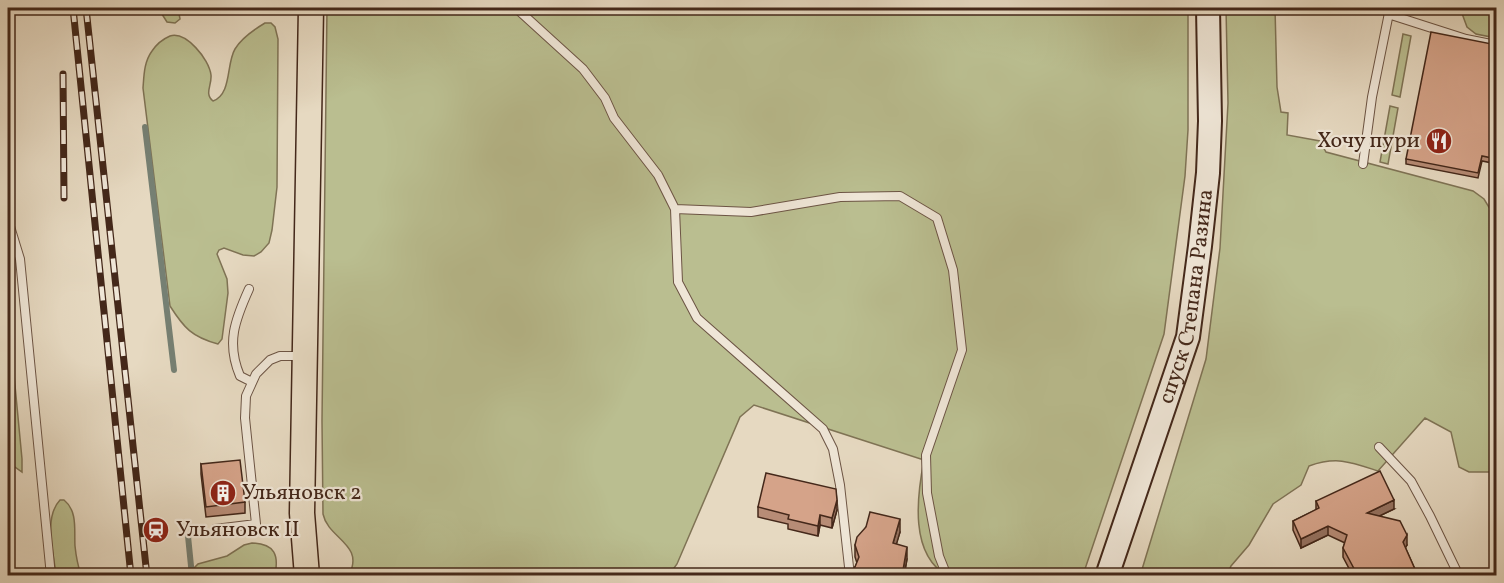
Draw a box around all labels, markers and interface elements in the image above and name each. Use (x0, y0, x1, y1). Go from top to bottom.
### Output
place label: Хочу пури (1317, 126, 1420, 157)
restaurant icon: Хочу пури (1424, 126, 1454, 156)
street label: спуск Степана Разина (1151, 187, 1222, 408)
building icon: Ульяновск 2 (208, 478, 238, 508)
place label: Ульяновск 2 (242, 478, 362, 509)
station icon: Ульяновск II (141, 515, 171, 545)
place label: Ульяновск II (176, 515, 300, 546)

